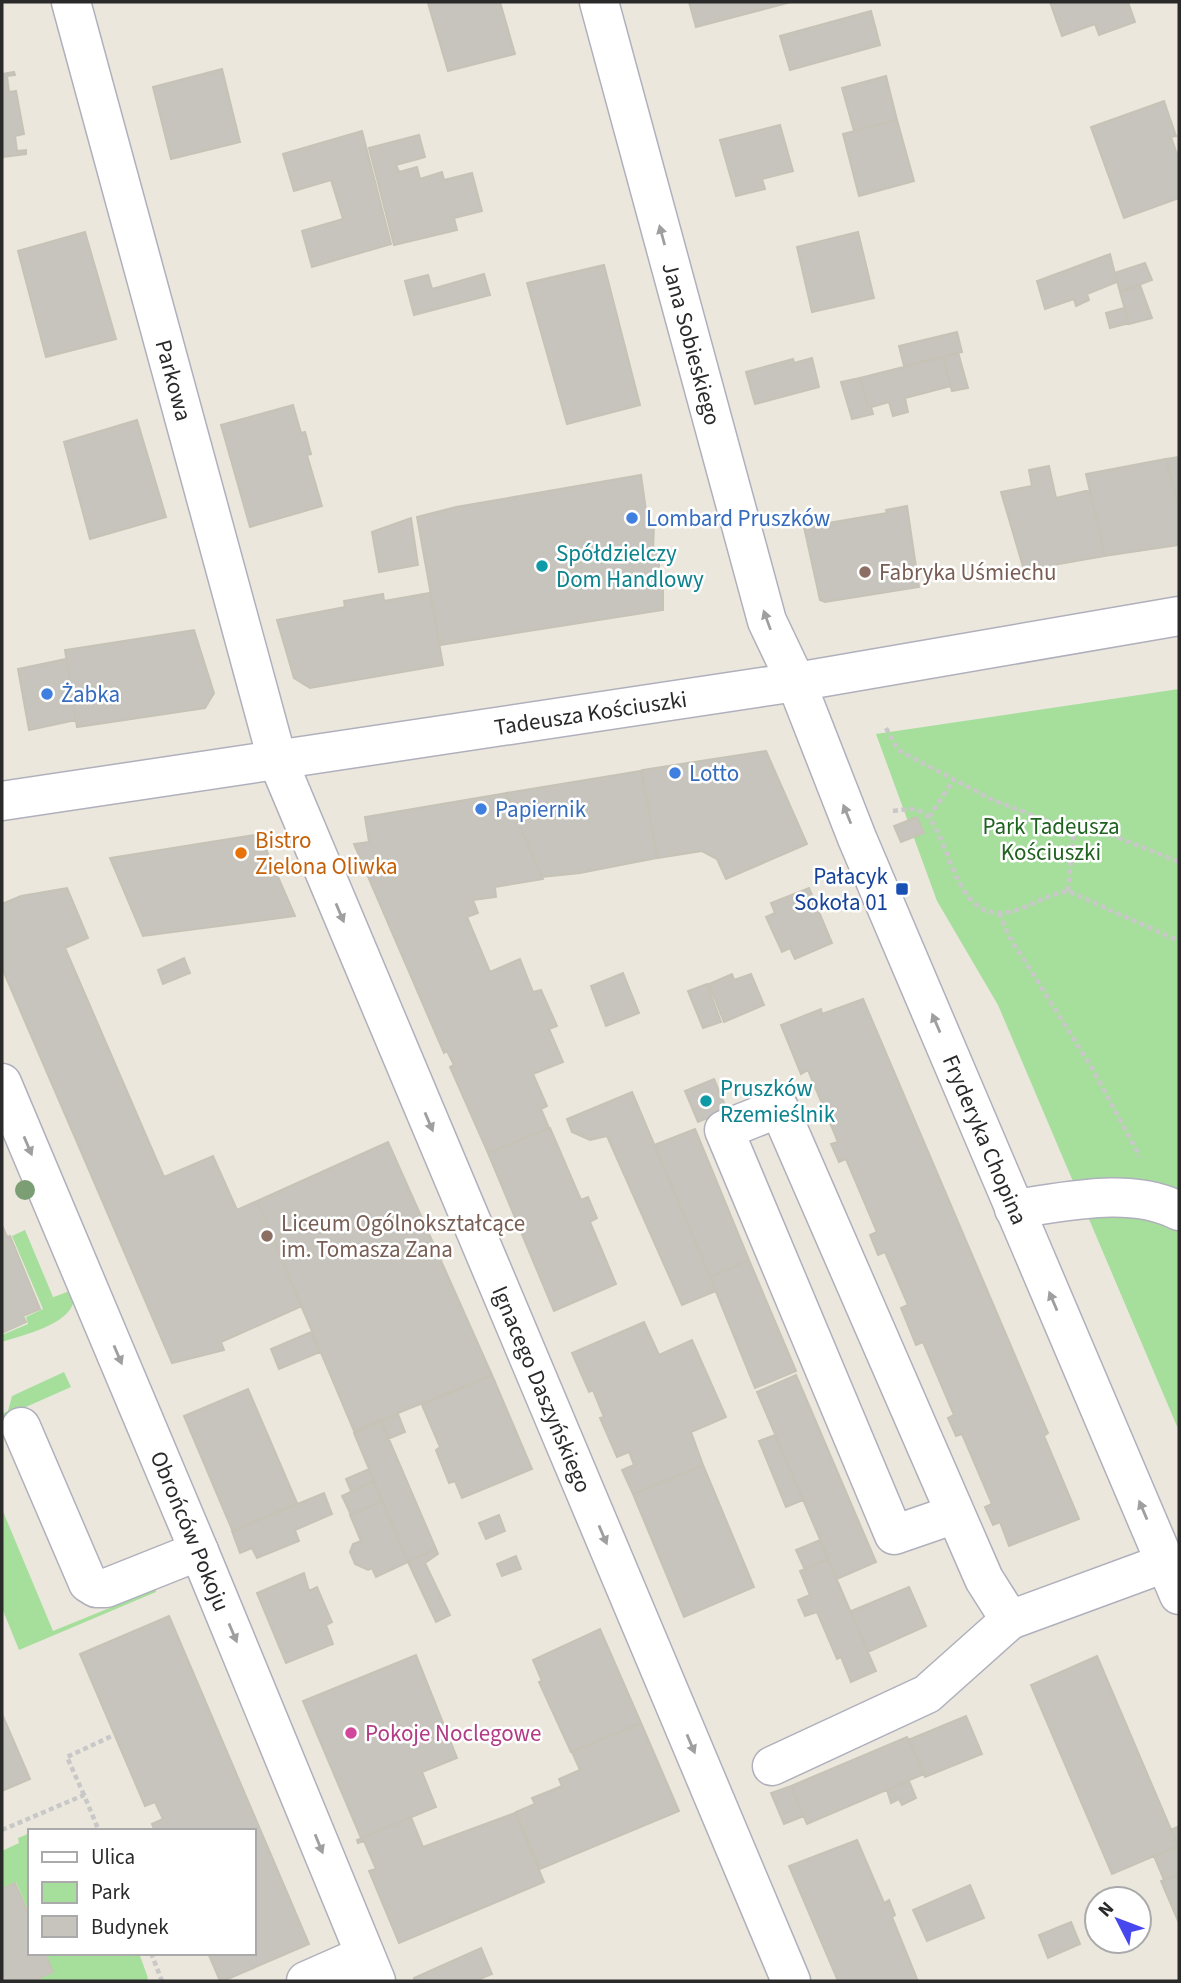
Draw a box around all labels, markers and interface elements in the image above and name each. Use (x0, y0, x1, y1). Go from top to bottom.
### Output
one-way arrow (656, 224, 667, 246)
street label: Jana Sobieskiego (653, 259, 729, 429)
street label: Parkowa (147, 336, 200, 425)
place label: Lombard Pruszków (646, 502, 830, 535)
marker: Lombard Pruszków (624, 510, 640, 526)
place label: Spółdzielczy Dom Handlowy (556, 537, 704, 596)
place label: Fabryka Uśmiechu (879, 556, 1057, 589)
marker: Spółdzielczy Dom Handlowy (534, 558, 550, 574)
marker: Fabryka Uśmiechu (857, 564, 873, 580)
one-way arrow (762, 609, 773, 630)
place label: Żabka (61, 678, 120, 711)
street label: Tadeusza Kościuszki (492, 683, 689, 744)
marker: Żabka (39, 686, 55, 702)
place label: Lotto (689, 757, 739, 790)
marker: Lotto (667, 765, 683, 781)
place label: Papiernik (495, 793, 587, 826)
marker: Papiernik (473, 801, 489, 817)
one-way arrow (842, 803, 853, 824)
park label: Park Tadeusza Kościuszki (982, 810, 1120, 869)
place label: Bistro Zielona Oliwka (255, 824, 398, 883)
marker: Bistro Zielona Oliwka (233, 845, 249, 861)
place label: Pałacyk Sokoła 01 (794, 860, 889, 919)
marker: Pałacyk Sokoła 01 (894, 881, 910, 897)
one-way arrow (335, 902, 346, 923)
one-way arrow (931, 1013, 942, 1034)
street label: Fryderyka Chopina (934, 1050, 1036, 1230)
place label: Pruszków Rzemieślnik (720, 1072, 836, 1131)
marker: Pruszków Rzemieślnik (698, 1093, 714, 1109)
one-way arrow (423, 1112, 435, 1132)
one-way arrow (23, 1136, 34, 1157)
place label: Liceum Ogólnokształcące im. Tomasza Zana (281, 1207, 525, 1266)
marker: Liceum Ogólnokształcące im. Tomasza Zana (259, 1228, 275, 1244)
street label: Ignacego Daszyńskiego (483, 1281, 600, 1498)
one-way arrow (1048, 1290, 1059, 1311)
one-way arrow (112, 1345, 123, 1366)
street label: Obrońców Pokoju (142, 1446, 238, 1616)
one-way arrow (1137, 1500, 1149, 1520)
one-way arrow (597, 1525, 609, 1545)
one-way arrow (227, 1623, 238, 1644)
place label: Pokoje Noclegowe (365, 1717, 541, 1750)
marker: Pokoje Noclegowe (343, 1725, 359, 1741)
one-way arrow (686, 1734, 697, 1755)
legend (28, 1829, 256, 1955)
one-way arrow (314, 1833, 325, 1854)
text: Ulica (91, 1842, 135, 1872)
text: Park (91, 1877, 131, 1907)
north arrow (1083, 1885, 1153, 1955)
text: N (1092, 1896, 1121, 1923)
text: Budynek (91, 1912, 169, 1942)

